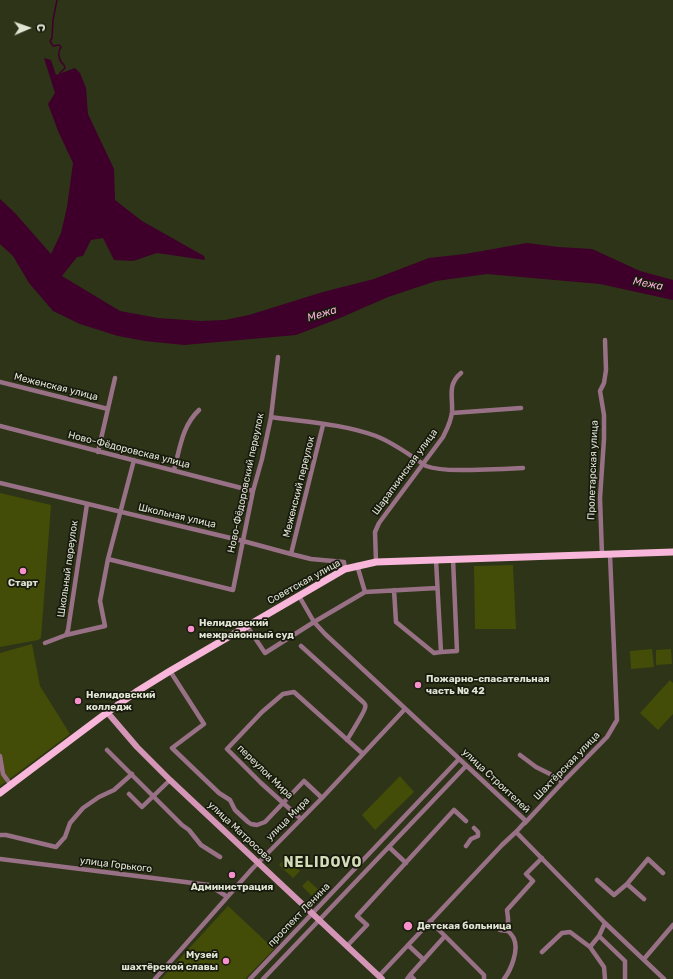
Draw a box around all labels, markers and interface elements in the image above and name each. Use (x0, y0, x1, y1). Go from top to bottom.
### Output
north arrow (8, 8, 48, 48)
text: С (34, 23, 47, 32)
water label: Межа (632, 275, 664, 293)
water label: Межа (306, 303, 338, 325)
street label: Меженская улица (13, 371, 99, 403)
street label: Ново-Фёдоровский переулок (225, 412, 267, 554)
street label: Пролетарская улица (585, 420, 601, 520)
street label: Шарапкинская улица (370, 427, 440, 517)
street label: Ново-Фёдоровская улица (67, 429, 191, 471)
street label: Меженский переулок (281, 435, 317, 539)
street label: Школьная улица (137, 501, 217, 531)
street label: Школьный переулок (55, 520, 81, 618)
street label: Советская улица (265, 557, 343, 607)
marker: Старт (18, 566, 28, 576)
place label: Старт (8, 577, 38, 589)
place label: Нелидовский межрайонный суд (199, 617, 294, 640)
marker: Нелидовский межрайонный суд (186, 624, 196, 634)
place label: Пожарно-спасательная часть № 42 (426, 673, 550, 696)
marker: Пожарно-спасательная часть № 42 (413, 680, 423, 690)
place label: Нелидовский колледж (86, 689, 155, 712)
marker: Нелидовский колледж (73, 696, 83, 706)
street label: Шахтёрская улица (531, 729, 603, 803)
street label: переулок Мира (235, 742, 295, 802)
street label: улица Строителей (459, 746, 533, 816)
street label: улица Мира (264, 795, 312, 843)
street label: улица Матросова (205, 799, 275, 865)
street label: улица Горького (79, 855, 153, 875)
district label: NELIDOVO (284, 855, 362, 871)
marker: Администрация (227, 870, 237, 880)
place label: Администрация (191, 881, 273, 893)
street label: проспект Ленина (265, 881, 333, 949)
marker: Детская больница (402, 920, 414, 932)
place label: Детская больница (417, 920, 511, 932)
place label: Музей шахтёрской славы (121, 949, 218, 972)
marker: Музей шахтёрской славы (221, 956, 231, 966)

